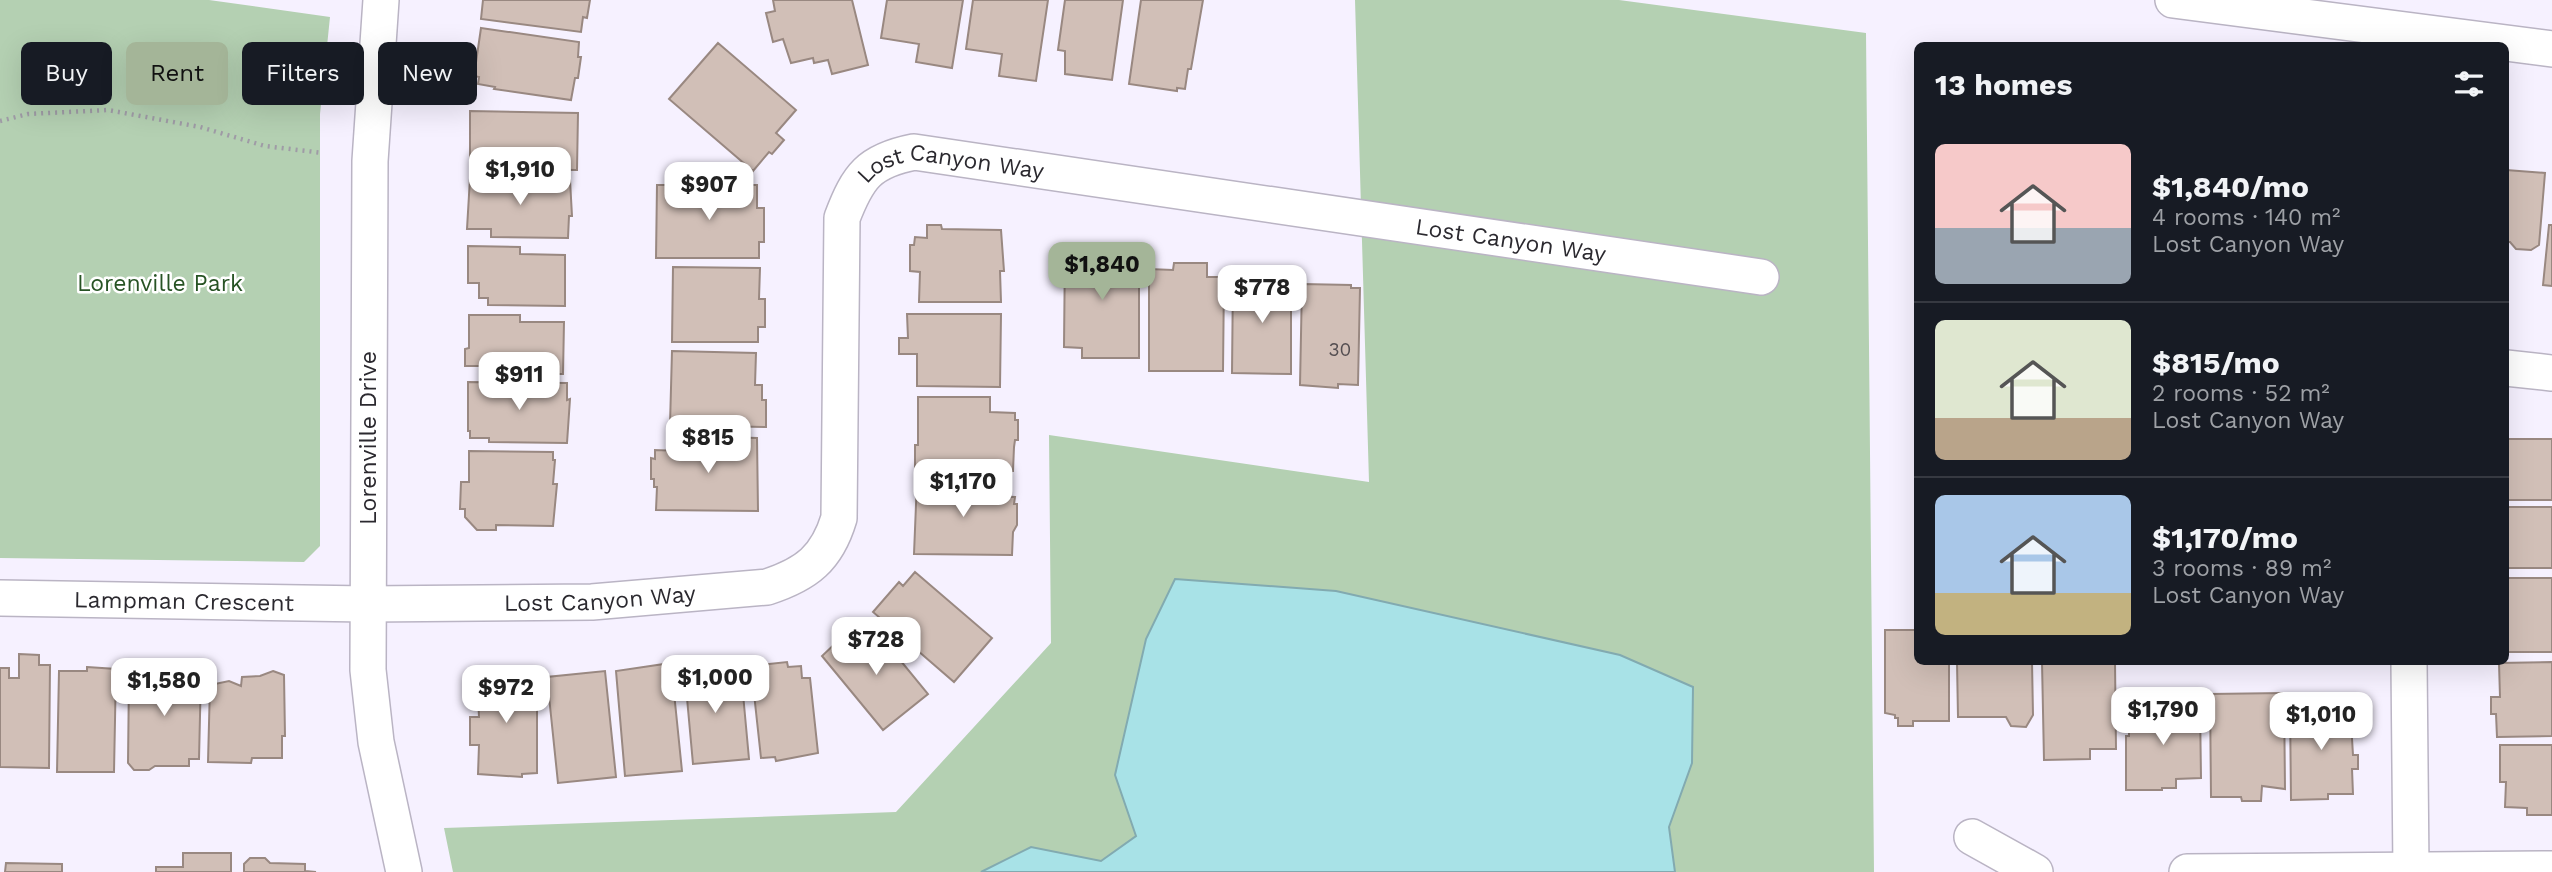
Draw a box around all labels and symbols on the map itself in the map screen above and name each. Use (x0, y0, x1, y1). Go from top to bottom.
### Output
street label: Lost Canyon Way (851, 138, 1046, 188)
pin: $1,910 (463, 148, 577, 207)
pin: $907 (668, 162, 750, 222)
street label: Lost Canyon Way (1414, 213, 1608, 267)
pin: $1,840 (1045, 243, 1159, 302)
pin: $778 (1221, 266, 1303, 325)
park label: Lorenville Park (77, 270, 243, 297)
house number: 30 (1329, 338, 1351, 361)
street label: Lorenville Drive (355, 351, 382, 525)
pin: $911 (478, 352, 560, 412)
pin: $815 (667, 416, 749, 475)
pin: $1,170 (906, 460, 1020, 519)
street label: Lost Canyon Way (504, 580, 697, 616)
street label: Lampman Crescent (74, 586, 295, 616)
pin: $728 (835, 618, 917, 677)
pin: $1,000 (658, 656, 772, 715)
pin: $1,580 (107, 658, 221, 718)
pin: $972 (465, 666, 547, 725)
pin: $1,790 (2106, 688, 2220, 747)
pin: $1,010 (2264, 692, 2378, 752)

